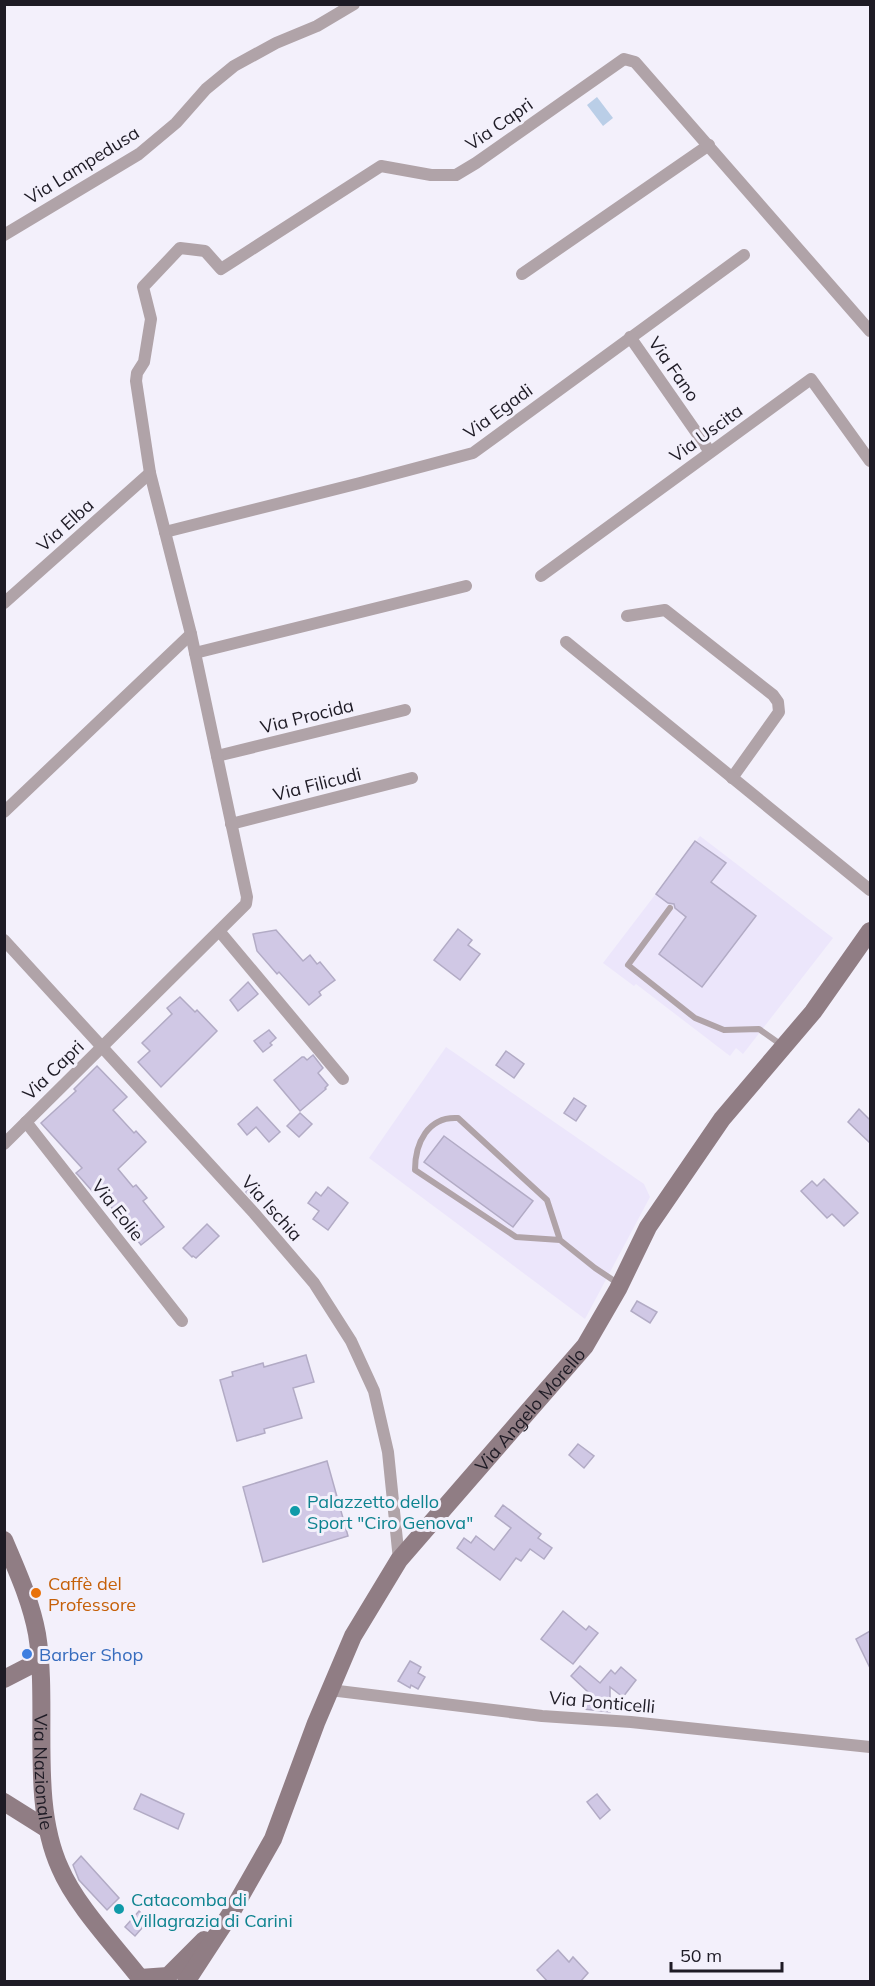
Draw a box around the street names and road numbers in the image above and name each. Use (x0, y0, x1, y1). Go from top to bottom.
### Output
street label: Via Capri (461, 93, 537, 155)
street label: Via Lampedusa (21, 121, 143, 209)
street label: Via Fano (643, 332, 705, 406)
street label: Via Egadi (459, 378, 537, 444)
street label: Via Uscita (665, 399, 747, 467)
street label: Via Elba (32, 493, 98, 557)
street label: Via Procida (258, 693, 356, 739)
street label: Via Filicudi (271, 762, 363, 806)
street label: Via Capri (17, 1035, 89, 1105)
street label: Via Ischia (237, 1170, 307, 1246)
street label: Via Eolie (87, 1175, 149, 1245)
street label: Via Angelo Morello (470, 1343, 590, 1476)
street label: Via Ponticelli (548, 1686, 656, 1718)
street label: Via Nazionale (30, 1714, 59, 1832)

